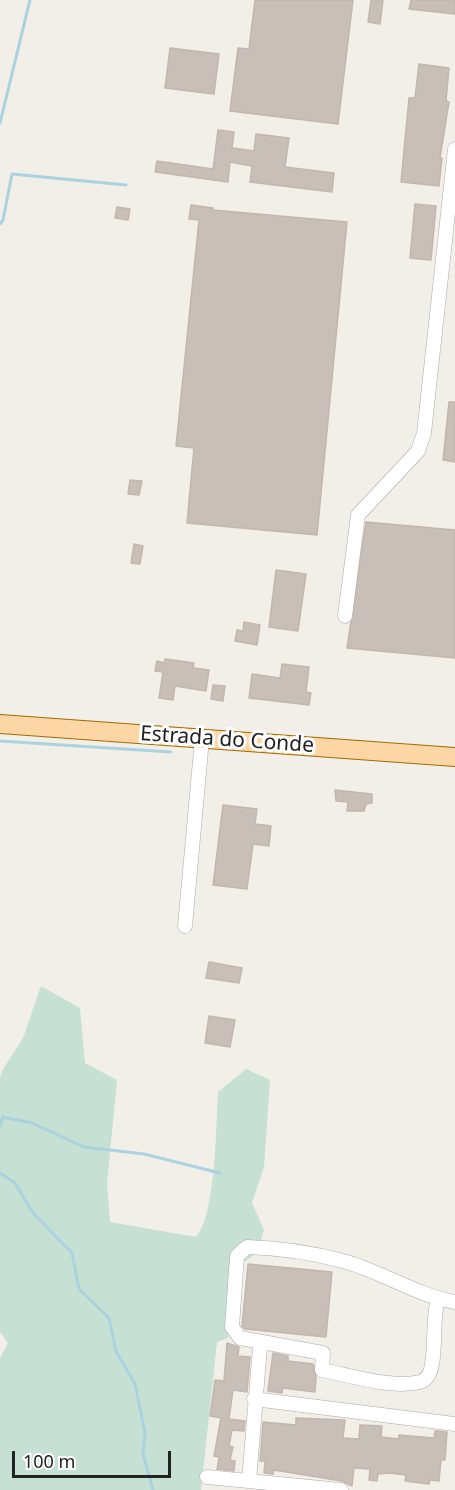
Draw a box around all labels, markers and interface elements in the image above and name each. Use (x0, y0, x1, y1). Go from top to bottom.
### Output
street label: Estrada do Conde (139, 721, 315, 759)
scale bar (15, 1439, 174, 1477)
text: 100 m (23, 1449, 75, 1473)

